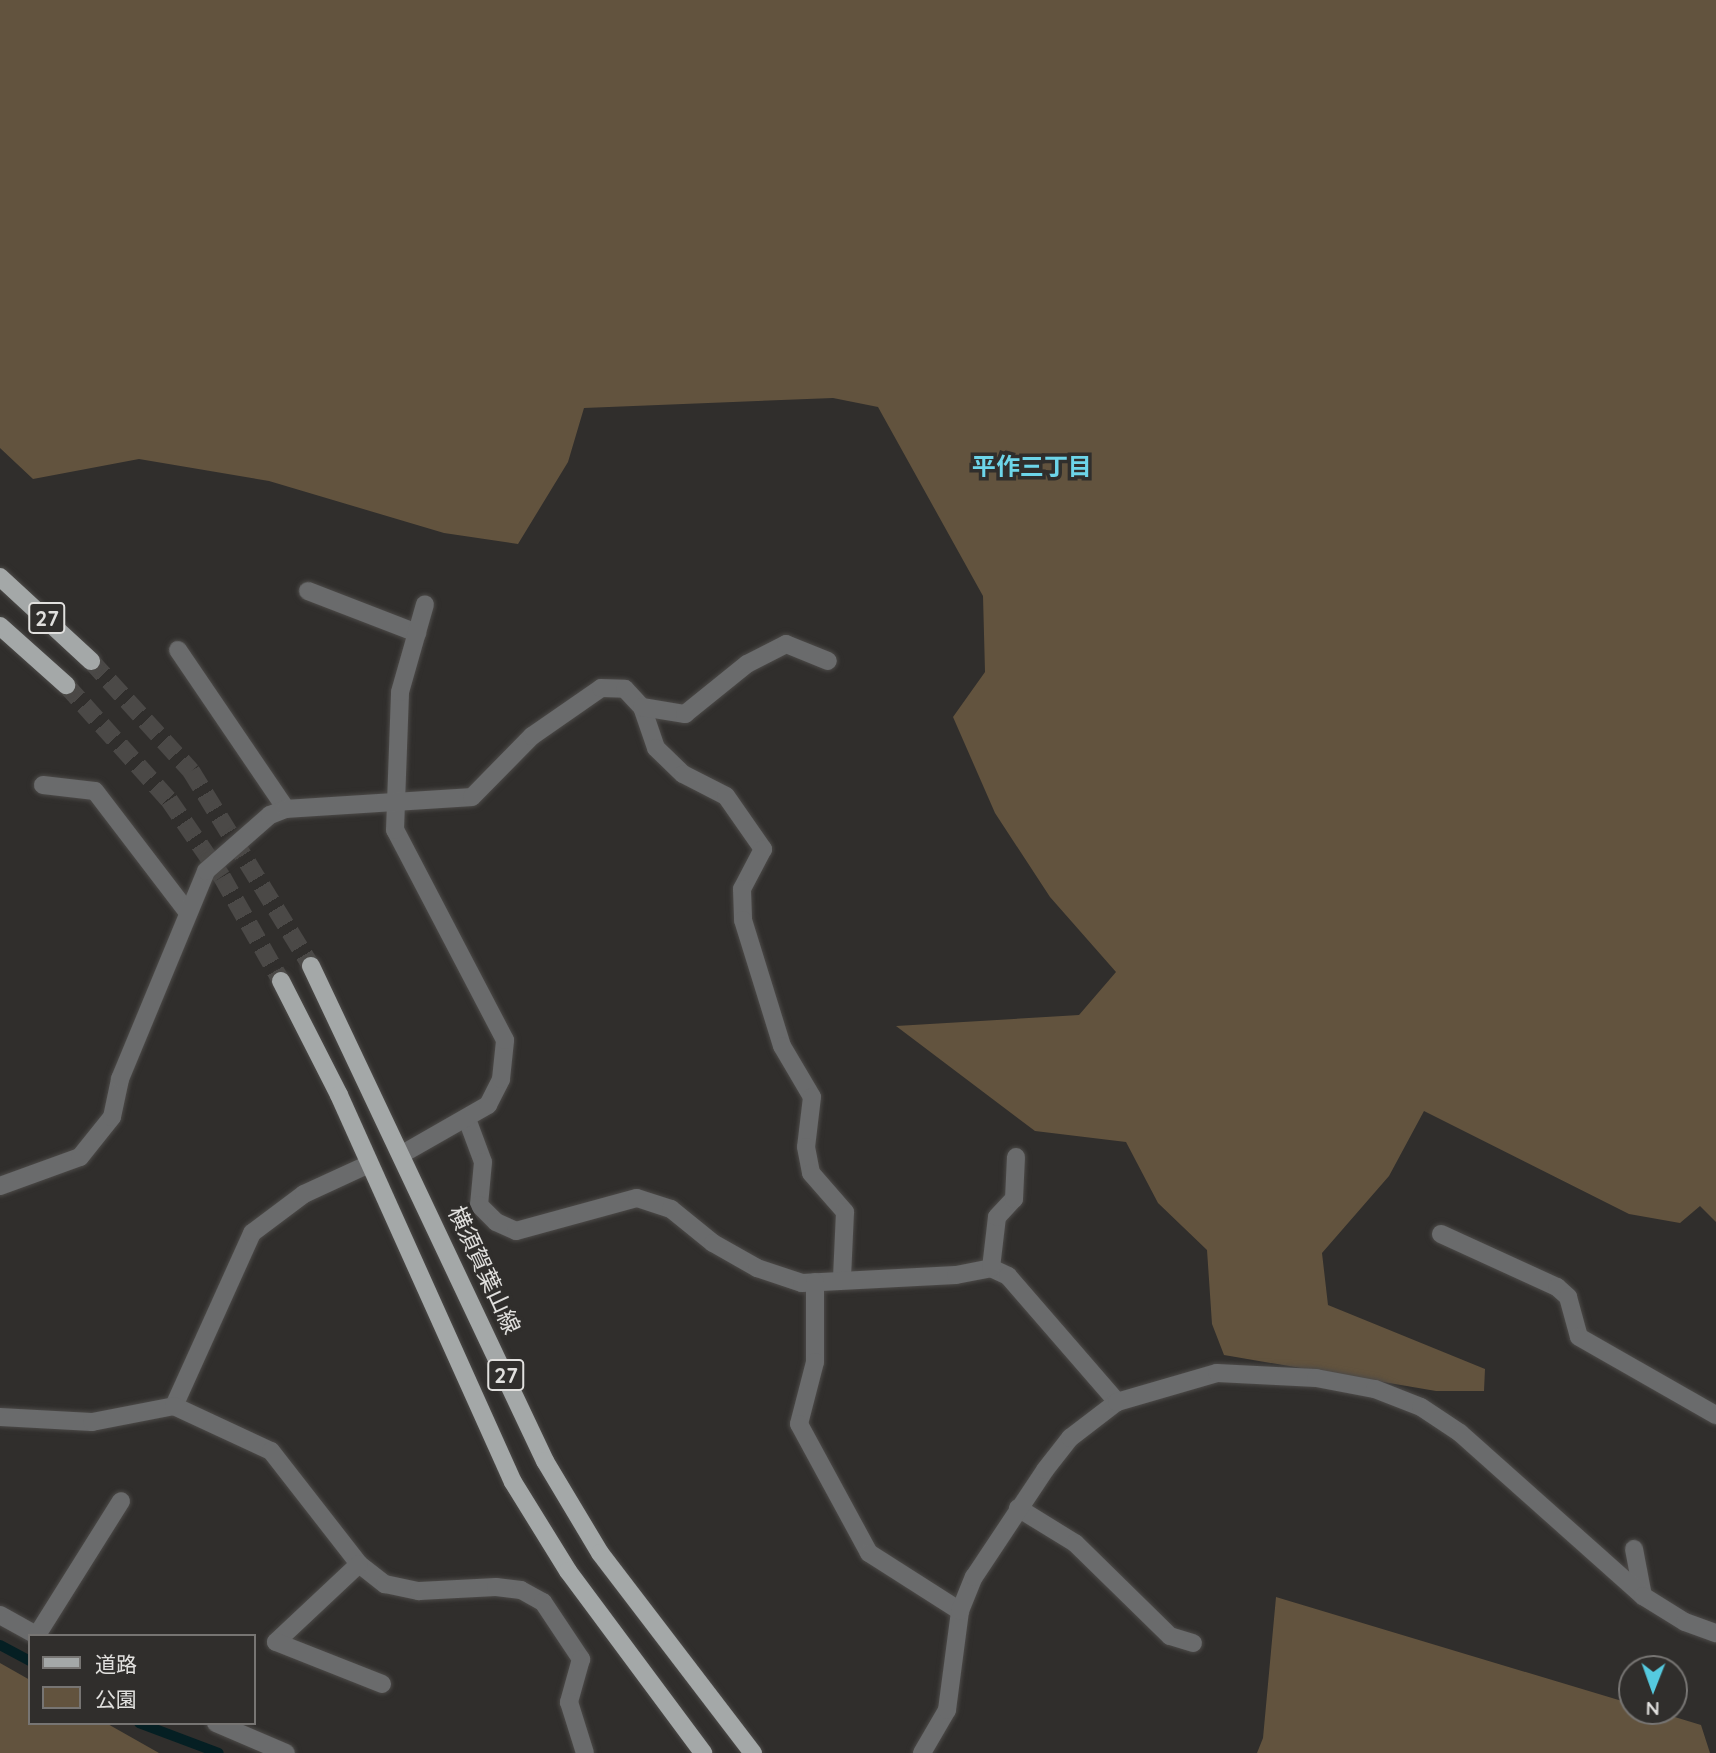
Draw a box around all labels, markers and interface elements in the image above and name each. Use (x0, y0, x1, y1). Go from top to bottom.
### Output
district label: 平作三丁目 (972, 453, 1092, 481)
road number: 27 (28, 600, 66, 636)
street label: 横須賀葉山線 (442, 1202, 526, 1338)
road number: 27 (487, 1358, 525, 1392)
legend (28, 1634, 256, 1725)
text: 道路 (95, 1651, 137, 1677)
north arrow (1618, 1655, 1688, 1725)
text: 公園 (95, 1686, 137, 1712)
text: N (1645, 1697, 1660, 1721)

